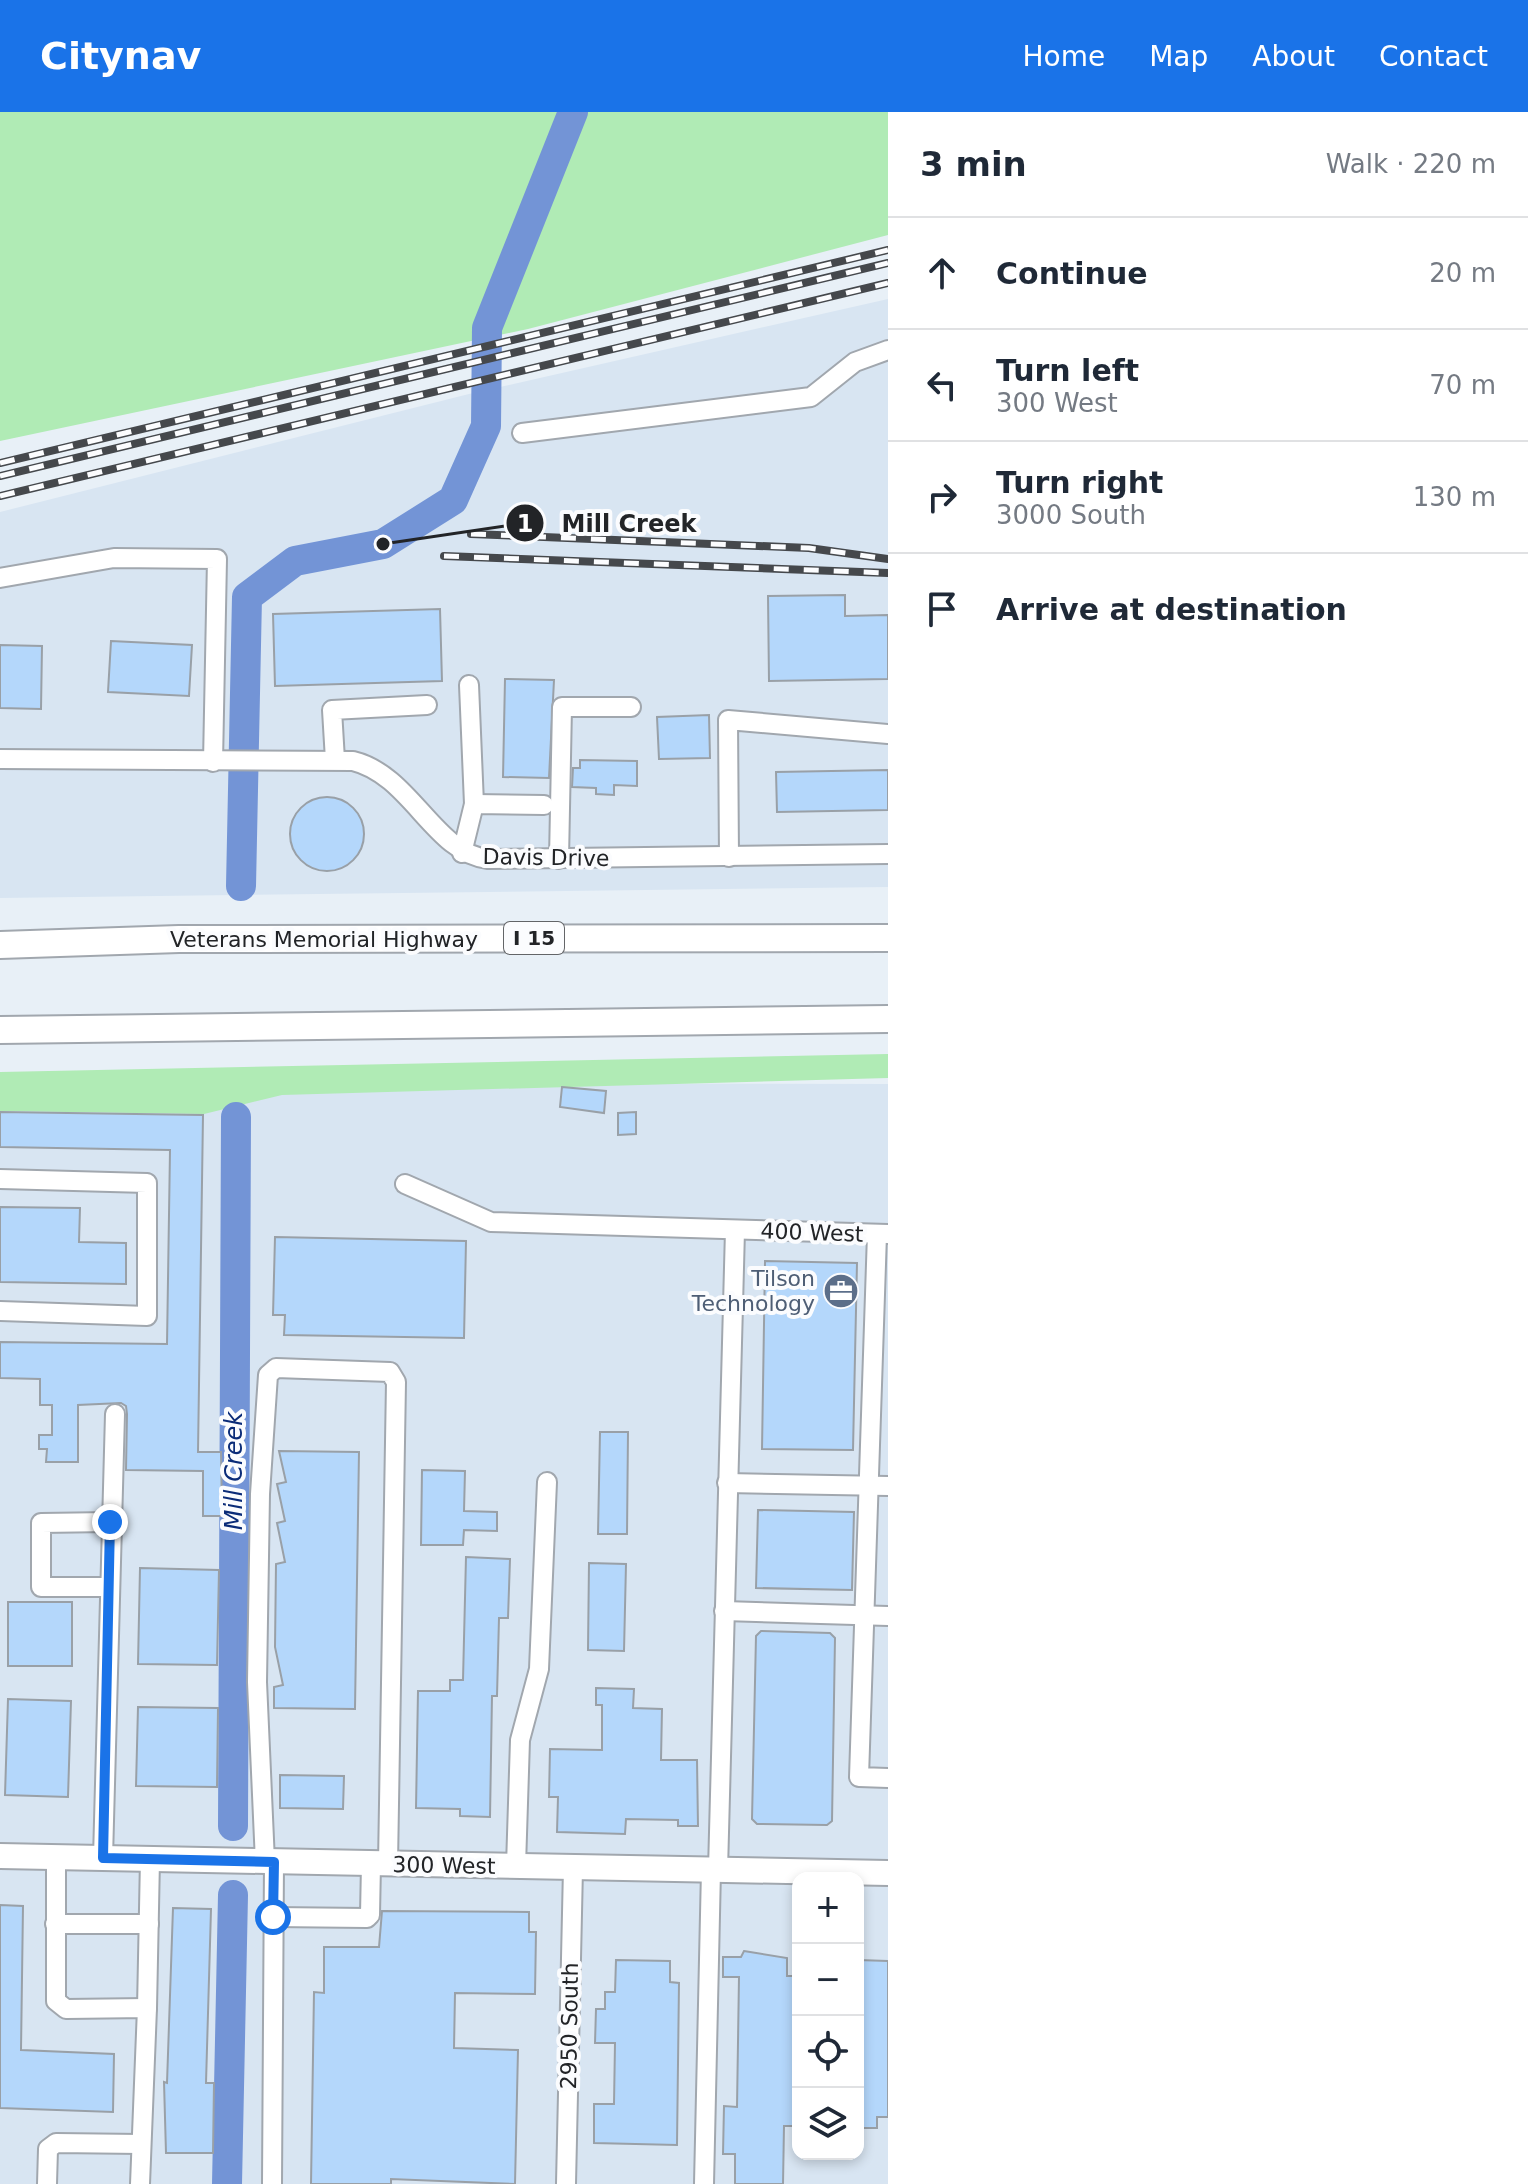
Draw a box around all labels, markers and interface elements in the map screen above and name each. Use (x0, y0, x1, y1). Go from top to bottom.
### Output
text: Citynav (40, 34, 201, 78)
text: Home (1022, 40, 1105, 73)
text: Map (1149, 40, 1208, 73)
text: About (1252, 40, 1335, 73)
text: Contact (1379, 40, 1488, 73)
text: 3 min (920, 144, 1027, 184)
text: Walk · 220 m (1326, 149, 1496, 179)
icon: ahead (920, 251, 964, 295)
text: Continue (996, 256, 1148, 291)
text: 20 m (1429, 258, 1496, 288)
text: Turn left (996, 353, 1139, 388)
icon: left (920, 363, 964, 407)
text: 70 m (1429, 370, 1496, 400)
text: 300 West (996, 388, 1118, 418)
text: Turn right (996, 465, 1163, 500)
icon: right (920, 475, 964, 519)
text: 130 m (1413, 482, 1496, 512)
callout: Mill Creek (505, 499, 712, 547)
text: 3000 South (996, 500, 1146, 530)
text: 1 (517, 510, 533, 538)
text: Mill Creek (562, 510, 697, 538)
icon: arrive (920, 587, 964, 631)
text: Arrive at destination (996, 592, 1347, 627)
street label: Davis Drive (482, 844, 610, 871)
road number: I 15 (504, 922, 564, 954)
street label: Veterans Memorial Highway (170, 927, 478, 952)
street label: 400 West (760, 1218, 864, 1247)
place label: Tilson Technology (691, 1266, 815, 1316)
office icon: Tilson Technology (822, 1272, 860, 1310)
water label: Mill Creek (220, 1411, 248, 1530)
route end (92, 1504, 128, 1540)
street label: 300 West (392, 1852, 496, 1879)
map controls (792, 1872, 864, 2160)
button: + (792, 1872, 864, 1944)
route start (255, 1899, 291, 1935)
button: − (792, 1944, 864, 2016)
street label: 2950 South (556, 1962, 583, 2090)
button: locate (792, 2016, 864, 2088)
button: layers (792, 2088, 864, 2160)

